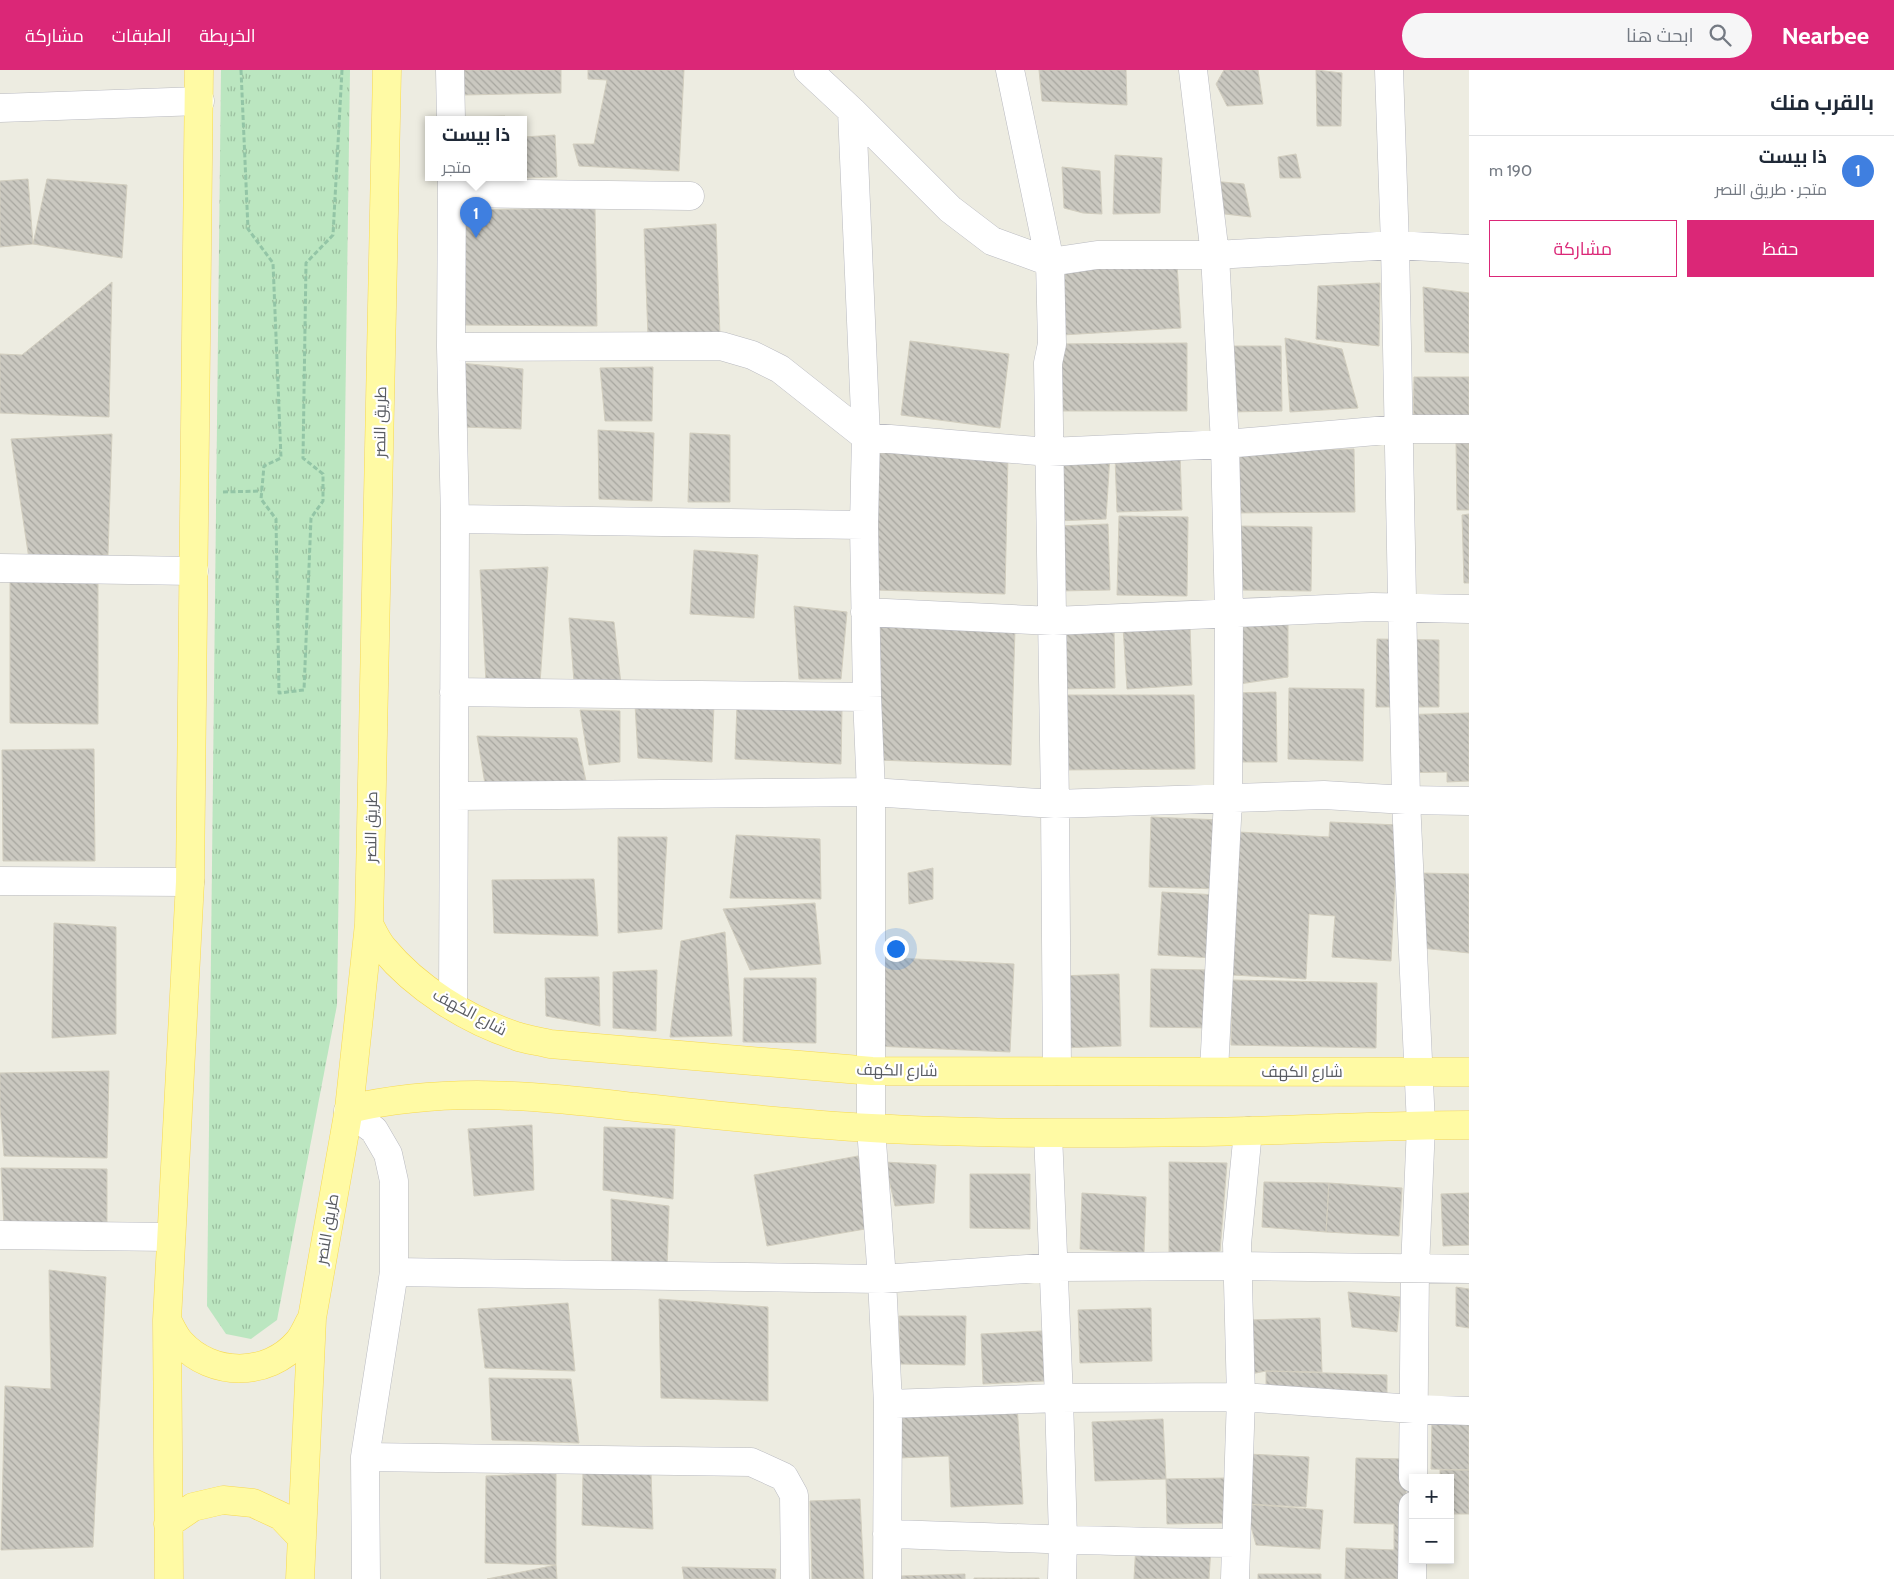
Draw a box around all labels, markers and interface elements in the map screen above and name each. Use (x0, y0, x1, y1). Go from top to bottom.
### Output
search box (1402, 13, 1752, 58)
icon: search (1706, 21, 1734, 49)
text: Nearbee (1782, 21, 1869, 50)
text: ابحث هنا (1626, 24, 1694, 47)
text: مشاركة (25, 25, 84, 47)
text: الطبقات (112, 25, 171, 47)
text: الخريطة (199, 25, 256, 47)
text: بالقرب منك (1770, 90, 1874, 115)
popup (425, 116, 527, 181)
text: ذا بيست (442, 123, 510, 146)
text: ذا بيست (1759, 145, 1827, 168)
text: متجر (442, 158, 471, 177)
text: 190 m (1489, 161, 1532, 180)
text: 1 (1855, 161, 1861, 180)
text: متجر · طريق النصر (1715, 180, 1827, 199)
pin: 1 (460, 197, 492, 238)
button: مشاركة (1489, 220, 1677, 277)
button: حفظ (1687, 220, 1874, 277)
street label: طريق النصر (370, 386, 391, 459)
street label: طريق النصر (361, 791, 382, 864)
your location (883, 936, 909, 962)
street label: شارع الكهف (429, 985, 510, 1041)
street label: شارع الكهف (856, 1060, 938, 1082)
street label: شارع الكهف (1261, 1062, 1343, 1083)
street label: طريق النصر (311, 1192, 344, 1267)
map controls (1409, 1474, 1454, 1564)
button: + (1409, 1474, 1454, 1519)
button: − (1409, 1519, 1454, 1564)

